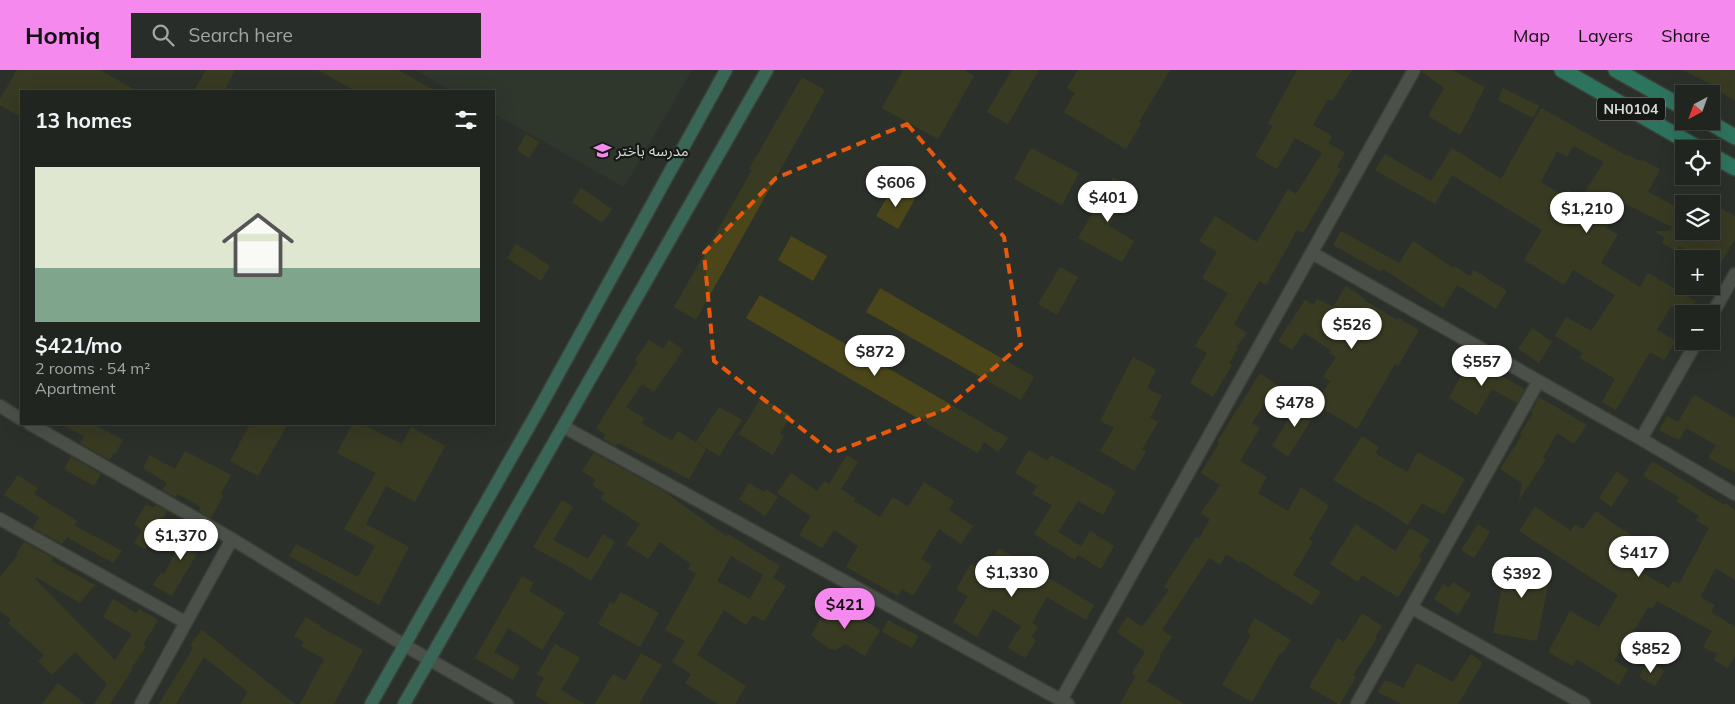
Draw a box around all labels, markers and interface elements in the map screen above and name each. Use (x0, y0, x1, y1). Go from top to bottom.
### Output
search box (131, 13, 481, 58)
text: Homiq (25, 20, 101, 50)
icon: search (149, 21, 177, 49)
text: Search here (189, 23, 293, 47)
text: Map (1513, 24, 1550, 47)
text: Layers (1578, 24, 1633, 47)
text: Share (1661, 24, 1710, 47)
north arrow (1675, 85, 1720, 130)
map controls (1675, 85, 1720, 350)
road number: NH0104 (1597, 98, 1665, 120)
icon: filters (452, 106, 480, 134)
text: 13 homes (35, 107, 132, 133)
button: locate (1675, 140, 1720, 185)
school or university icon: مدرسه باختر (592, 141, 612, 161)
place label: مدرسه باختر (615, 141, 689, 160)
pin: $606 (866, 166, 926, 208)
text: $606 (877, 172, 915, 192)
pin: $401 (1078, 180, 1138, 223)
text: $401 (1089, 187, 1127, 207)
pin: $1,210 (1546, 191, 1628, 234)
button: layers (1675, 195, 1720, 240)
text: $1,210 (1561, 198, 1613, 218)
icon: home (213, 200, 303, 290)
button: + (1675, 250, 1720, 295)
button: − (1675, 305, 1720, 350)
pin: $526 (1322, 308, 1382, 350)
text: $526 (1333, 314, 1371, 334)
text: $421/mo (35, 332, 122, 358)
pin: $872 (845, 334, 905, 377)
text: $872 (856, 341, 894, 361)
pin: $557 (1452, 344, 1512, 387)
text: $557 (1463, 351, 1501, 371)
text: 2 rooms · 54 m² (35, 358, 150, 378)
text: Apartment (35, 378, 116, 398)
pin: $478 (1265, 386, 1325, 428)
text: $478 (1276, 392, 1314, 412)
pin: $1,370 (140, 518, 222, 561)
text: $1,370 (155, 525, 207, 545)
pin: $417 (1609, 536, 1669, 578)
text: $417 (1620, 542, 1658, 562)
pin: $1,330 (971, 556, 1053, 598)
pin: $392 (1492, 556, 1552, 599)
text: $1,330 (986, 562, 1038, 582)
text: $392 (1503, 563, 1541, 583)
pin: $421 (815, 588, 875, 630)
text: $421 (826, 594, 864, 614)
pin: $852 (1621, 632, 1681, 674)
text: $852 (1632, 638, 1670, 658)

